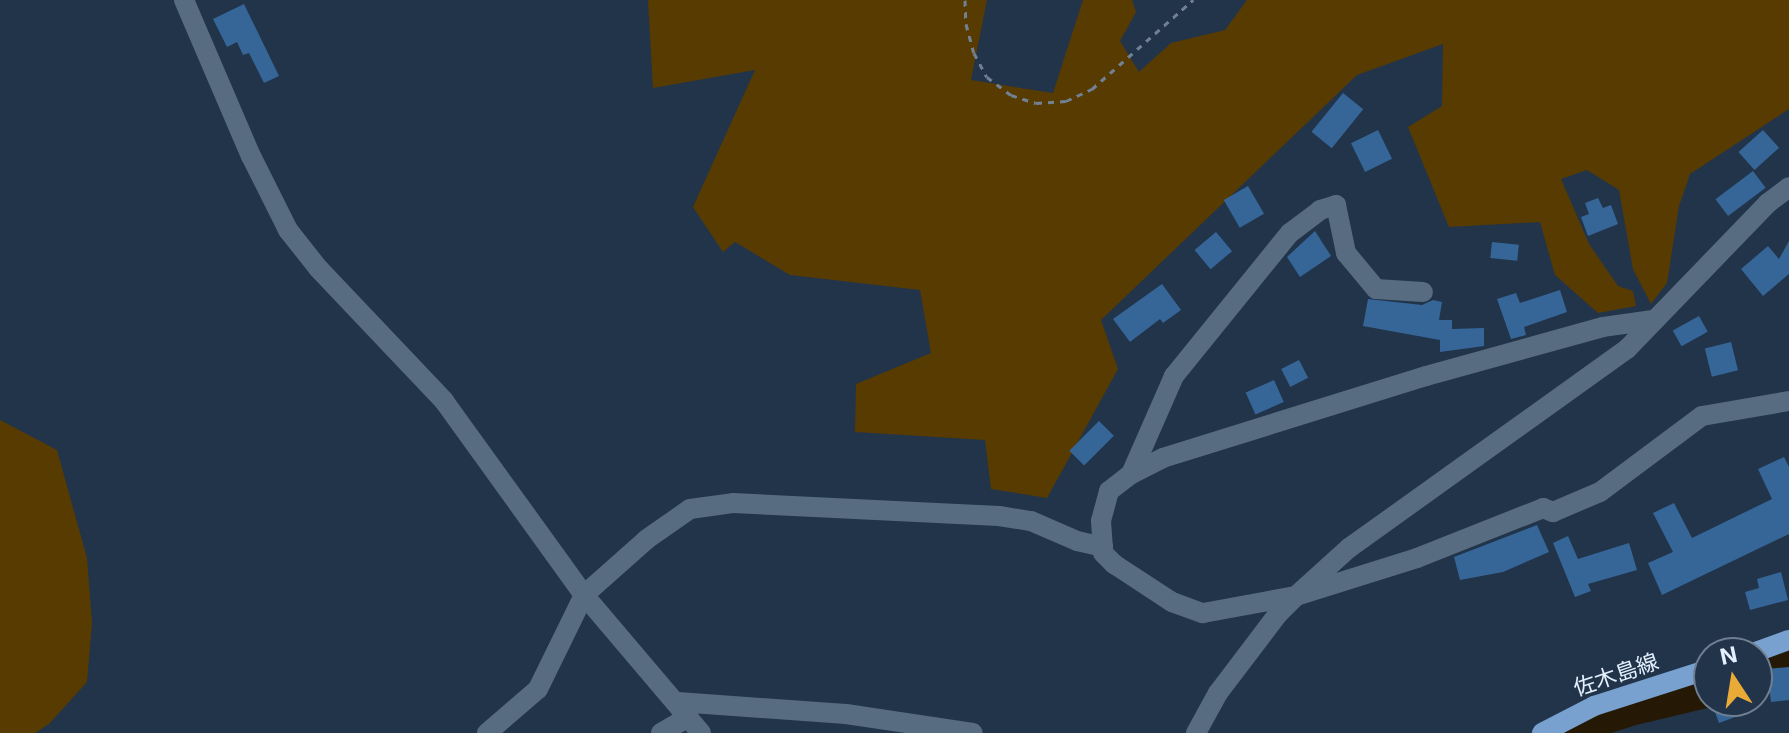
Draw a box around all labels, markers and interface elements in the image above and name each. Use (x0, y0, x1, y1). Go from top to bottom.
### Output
north arrow (1693, 637, 1773, 717)
text: N (1718, 641, 1739, 670)
street label: 佐木島線 (1570, 648, 1662, 702)

